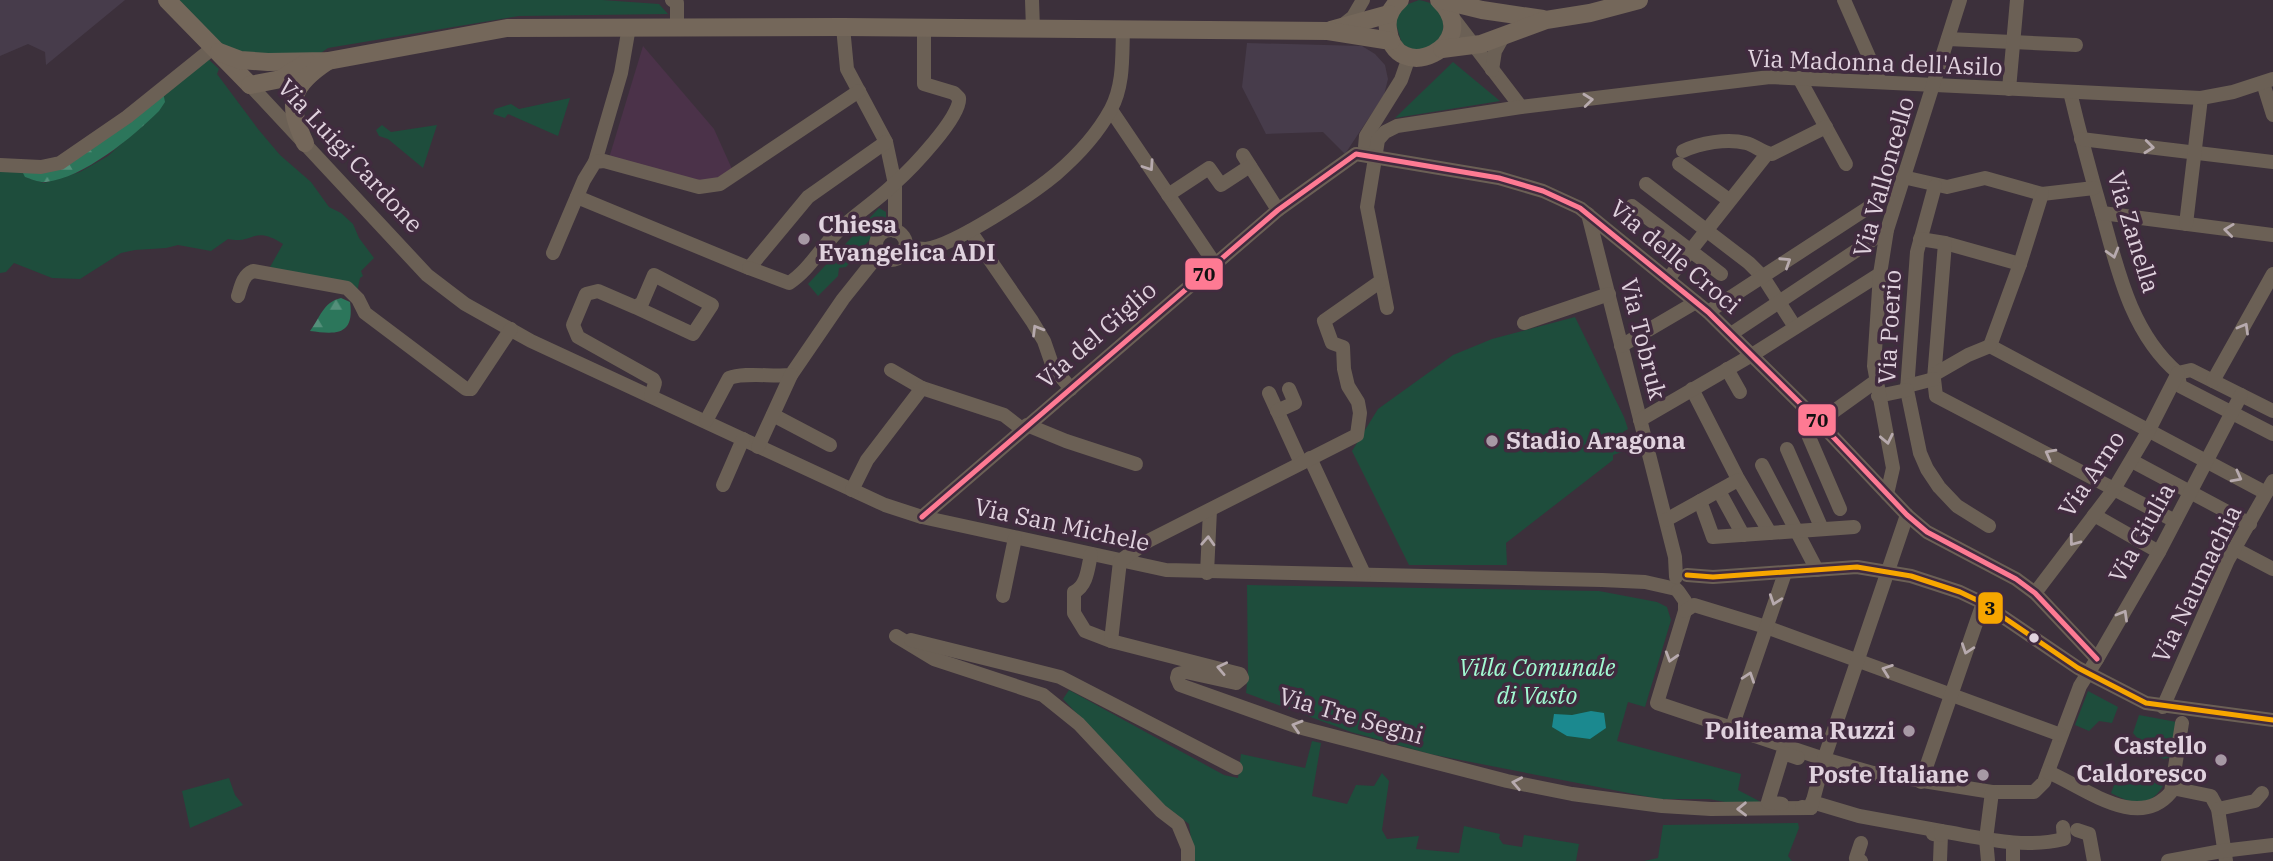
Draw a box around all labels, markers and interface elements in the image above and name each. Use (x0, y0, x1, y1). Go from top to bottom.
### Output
street label: Via Madonna dell'Asilo (1747, 42, 2003, 82)
street label: Via Luigi Cardone (271, 71, 431, 239)
one-way arrow (1583, 93, 1594, 108)
street label: Via Valloncello (1845, 93, 1921, 261)
one-way arrow (2143, 139, 2155, 154)
one-way arrow (1141, 158, 1153, 171)
street label: Via Zanella (2100, 167, 2168, 297)
street label: Via delle Croci (1603, 192, 1748, 320)
place label: Chiesa Evangelica ADI (818, 208, 995, 268)
one-way arrow (2223, 222, 2235, 237)
marker: Chiesa Evangelica ADI (796, 231, 812, 247)
one-way arrow (2105, 247, 2119, 259)
line badge: 70 (1184, 257, 1224, 291)
one-way arrow (1778, 258, 1791, 270)
text: 70 (1193, 262, 1215, 286)
street label: Via Poerio (1870, 269, 1908, 385)
street label: Via del Giglio (1030, 274, 1163, 395)
street label: Via Tobruk (1613, 275, 1675, 403)
one-way arrow (2236, 322, 2249, 335)
one-way arrow (1033, 325, 1046, 338)
line badge: 70 (1797, 403, 1837, 437)
text: 70 (1806, 408, 1828, 432)
place label: Stadio Aragona (1506, 424, 1686, 456)
street label: Via Arno (2051, 424, 2132, 523)
marker: Stadio Aragona (1484, 433, 1500, 449)
one-way arrow (1879, 433, 1894, 445)
one-way arrow (2045, 449, 2057, 463)
one-way arrow (2229, 469, 2242, 482)
street label: Via Giulia (2101, 477, 2182, 588)
street label: Via San Michele (972, 490, 1153, 558)
street label: Via Naumachia (2144, 499, 2248, 668)
one-way arrow (2070, 533, 2083, 545)
one-way arrow (1201, 535, 1216, 546)
line badge: 3 (1977, 591, 2004, 625)
one-way arrow (1769, 593, 1783, 605)
text: 3 (1984, 596, 1996, 620)
one-way arrow (2115, 609, 2128, 622)
unlabelled marker (2027, 631, 2041, 645)
one-way arrow (1961, 642, 1975, 654)
park label: Villa Comunale di Vasto (1459, 651, 1616, 711)
one-way arrow (1665, 651, 1680, 663)
one-way arrow (1216, 662, 1228, 677)
one-way arrow (1882, 665, 1894, 679)
one-way arrow (1741, 671, 1755, 683)
street label: Via Tre Segni (1275, 679, 1427, 751)
place label: Politeama Ruzzi (1705, 714, 1895, 746)
one-way arrow (1291, 720, 1303, 735)
marker: Politeama Ruzzi (1901, 723, 1917, 739)
place label: Castello Caldoresco (2076, 729, 2207, 789)
marker: Castello Caldoresco (2213, 752, 2229, 768)
place label: Poste Italiane (1808, 758, 1969, 790)
marker: Poste Italiane (1975, 767, 1991, 783)
one-way arrow (1511, 776, 1523, 791)
one-way arrow (1737, 801, 1747, 817)

